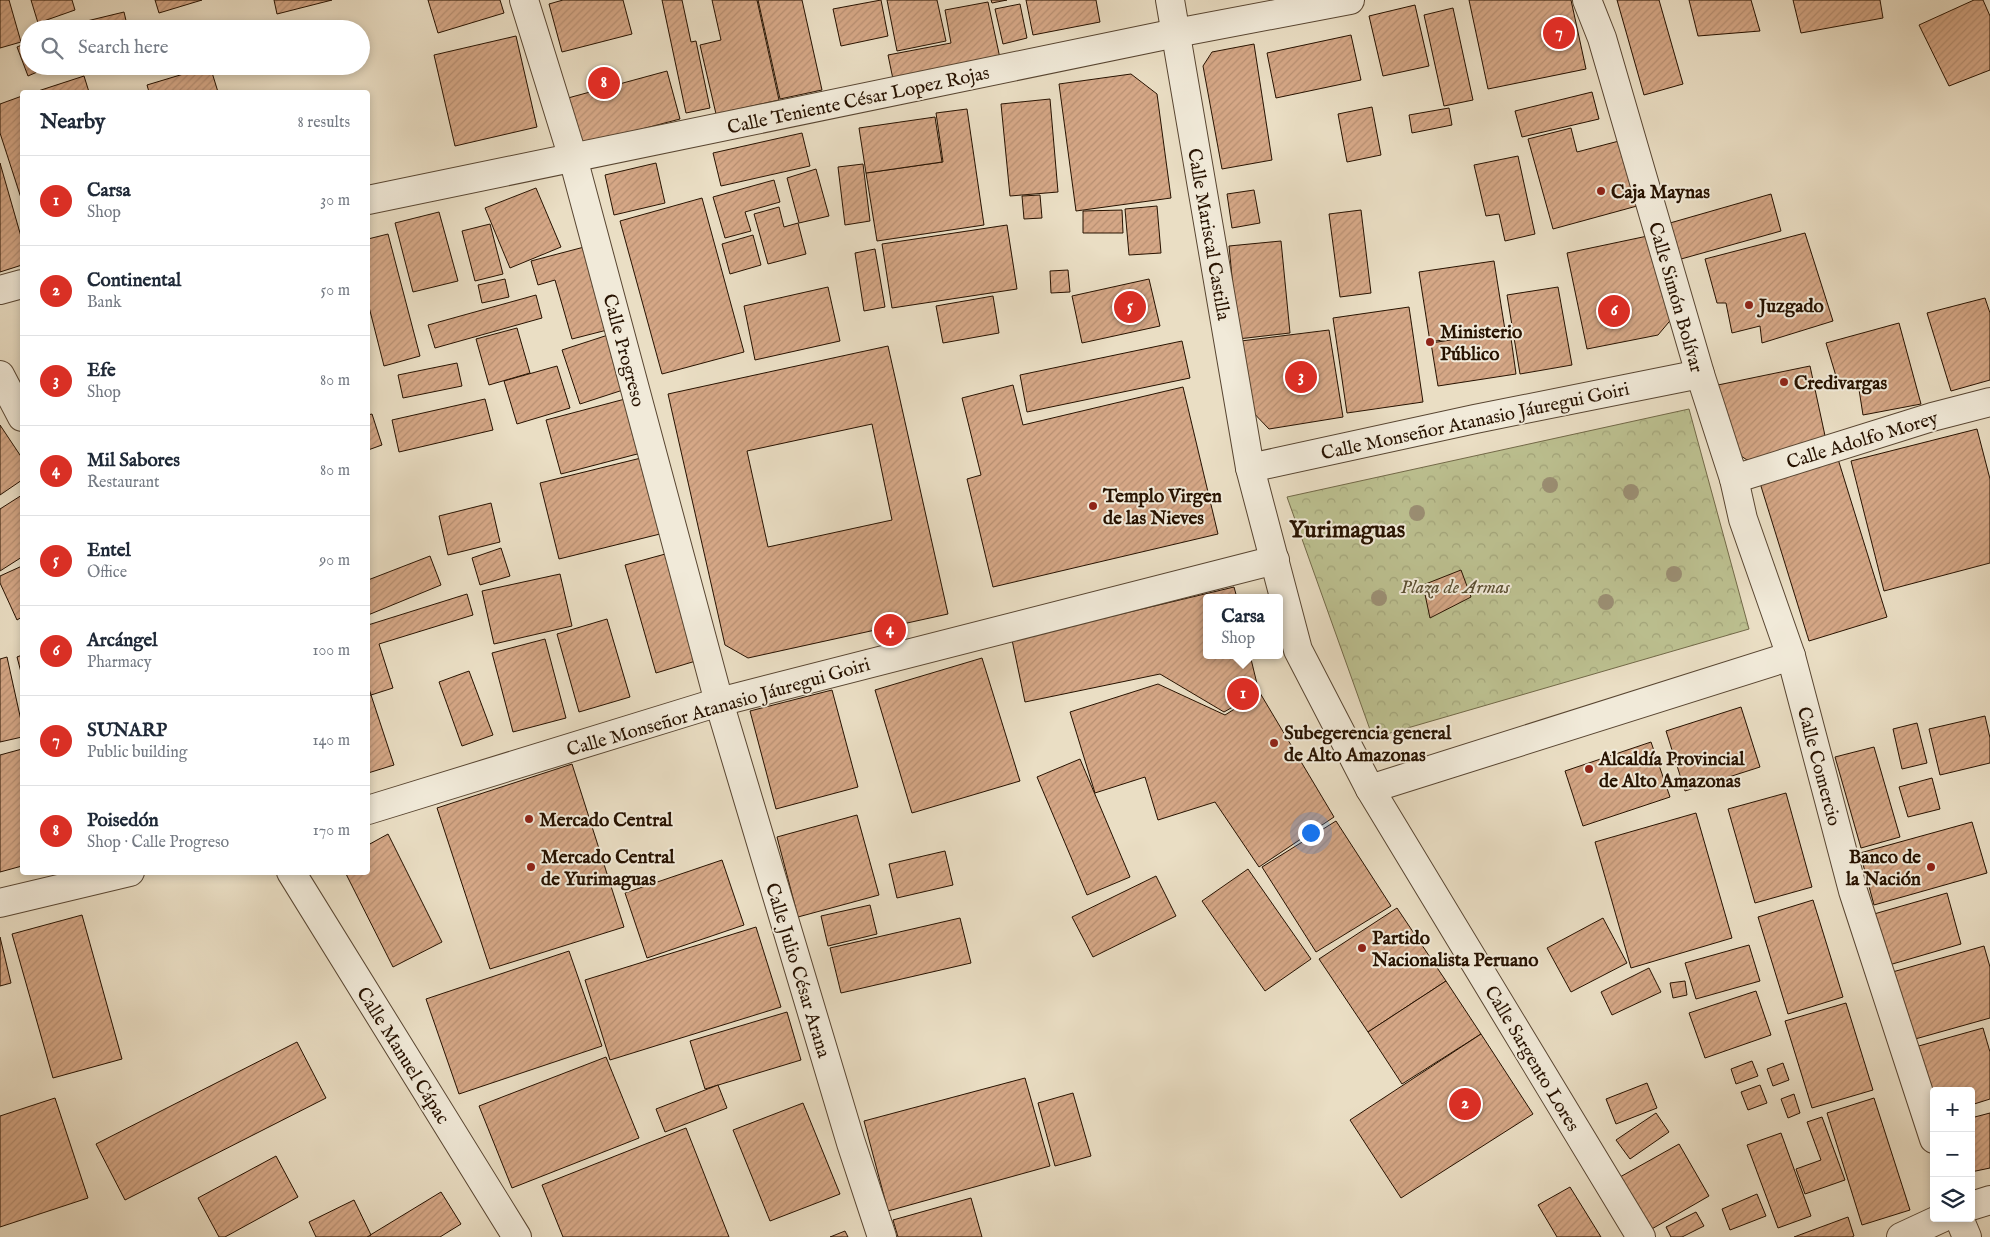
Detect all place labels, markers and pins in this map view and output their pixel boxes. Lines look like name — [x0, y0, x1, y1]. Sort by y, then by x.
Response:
pin: 7 — [1543, 14, 1575, 52]
pin: 8 — [588, 64, 620, 102]
place label: Caja Maynas — [1611, 181, 1710, 205]
marker: Caja Maynas — [1595, 185, 1607, 197]
pin: 5 — [1114, 288, 1146, 326]
pin: 6 — [1598, 292, 1630, 330]
place label: Juzgado — [1756, 295, 1824, 319]
marker: Juzgado — [1743, 299, 1755, 311]
place label: Ministerio Público — [1440, 321, 1522, 367]
marker: Ministerio Público — [1424, 336, 1436, 348]
pin: 3 — [1285, 358, 1317, 396]
place label: Credivargas — [1794, 372, 1887, 396]
marker: Credivargas — [1778, 376, 1790, 388]
place label: Templo Virgen de las Nieves — [1102, 485, 1222, 531]
marker: Templo Virgen de las Nieves — [1087, 500, 1099, 512]
pin: 4 — [874, 611, 906, 649]
pin: 1 — [1227, 675, 1259, 713]
place label: Subegerencia general de Alto Amazonas — [1284, 722, 1452, 768]
marker: Subegerencia general de Alto Amazonas — [1268, 737, 1280, 749]
place label: Alcaldía Provincial de Alto Amazonas — [1598, 748, 1745, 794]
marker: Alcaldía Provincial de Alto Amazonas — [1583, 763, 1595, 775]
place label: Mercado Central — [539, 809, 673, 833]
marker: Mercado Central — [523, 813, 535, 825]
place label: Mercado Central de Yurimaguas — [541, 846, 675, 892]
place label: Banco de la Nación — [1845, 846, 1921, 892]
marker: Mercado Central de Yurimaguas — [525, 861, 537, 873]
marker: Banco de la Nación — [1925, 861, 1937, 873]
place label: Partido Nacionalista Peruano — [1371, 927, 1538, 973]
marker: Partido Nacionalista Peruano — [1356, 942, 1368, 954]
pin: 2 — [1449, 1085, 1481, 1123]

